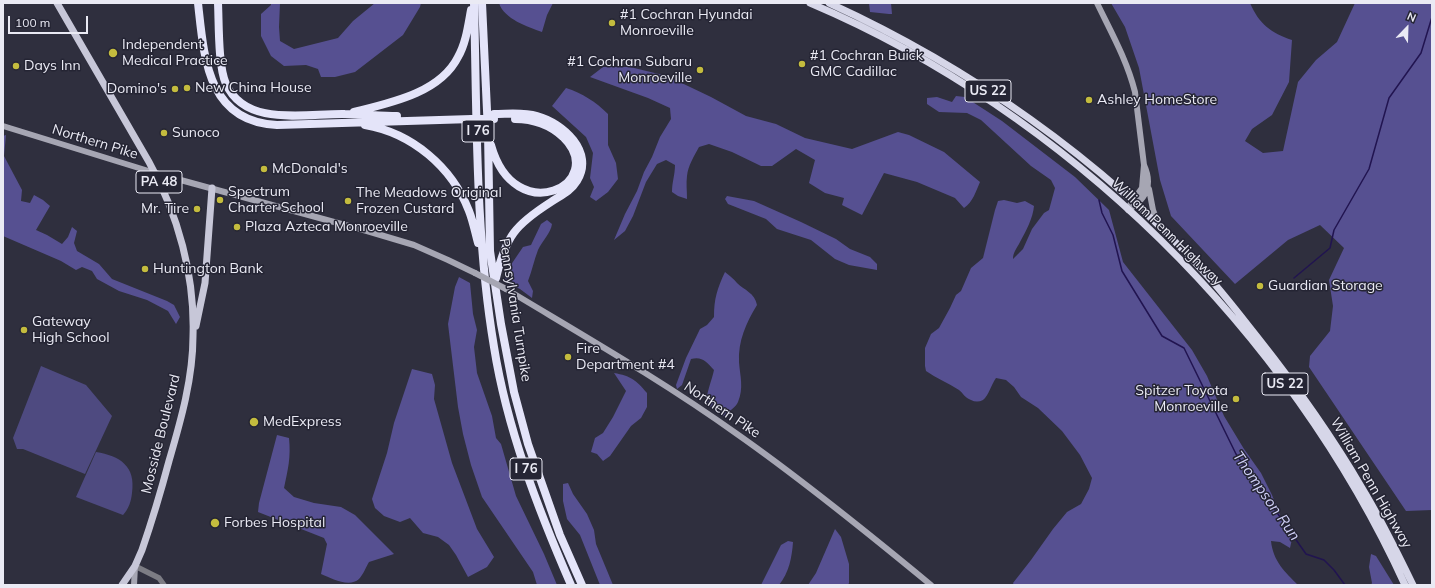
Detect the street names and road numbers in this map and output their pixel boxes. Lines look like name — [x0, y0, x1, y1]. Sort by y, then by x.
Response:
road number: US 22 — [965, 80, 1011, 102]
road number: I 76 — [462, 120, 494, 142]
street label: Northern Pike — [50, 121, 140, 163]
road number: PA 48 — [136, 171, 182, 193]
street label: William Penn Highway — [1108, 175, 1226, 289]
street label: Pennsylvania Turnpike — [495, 237, 535, 383]
street label: Mosside Boulevard — [138, 373, 184, 495]
road number: US 22 — [1262, 373, 1308, 395]
street label: Northern Pike — [681, 378, 763, 442]
street label: William Penn Highway — [1327, 415, 1415, 551]
road number: I 76 — [510, 458, 542, 480]

